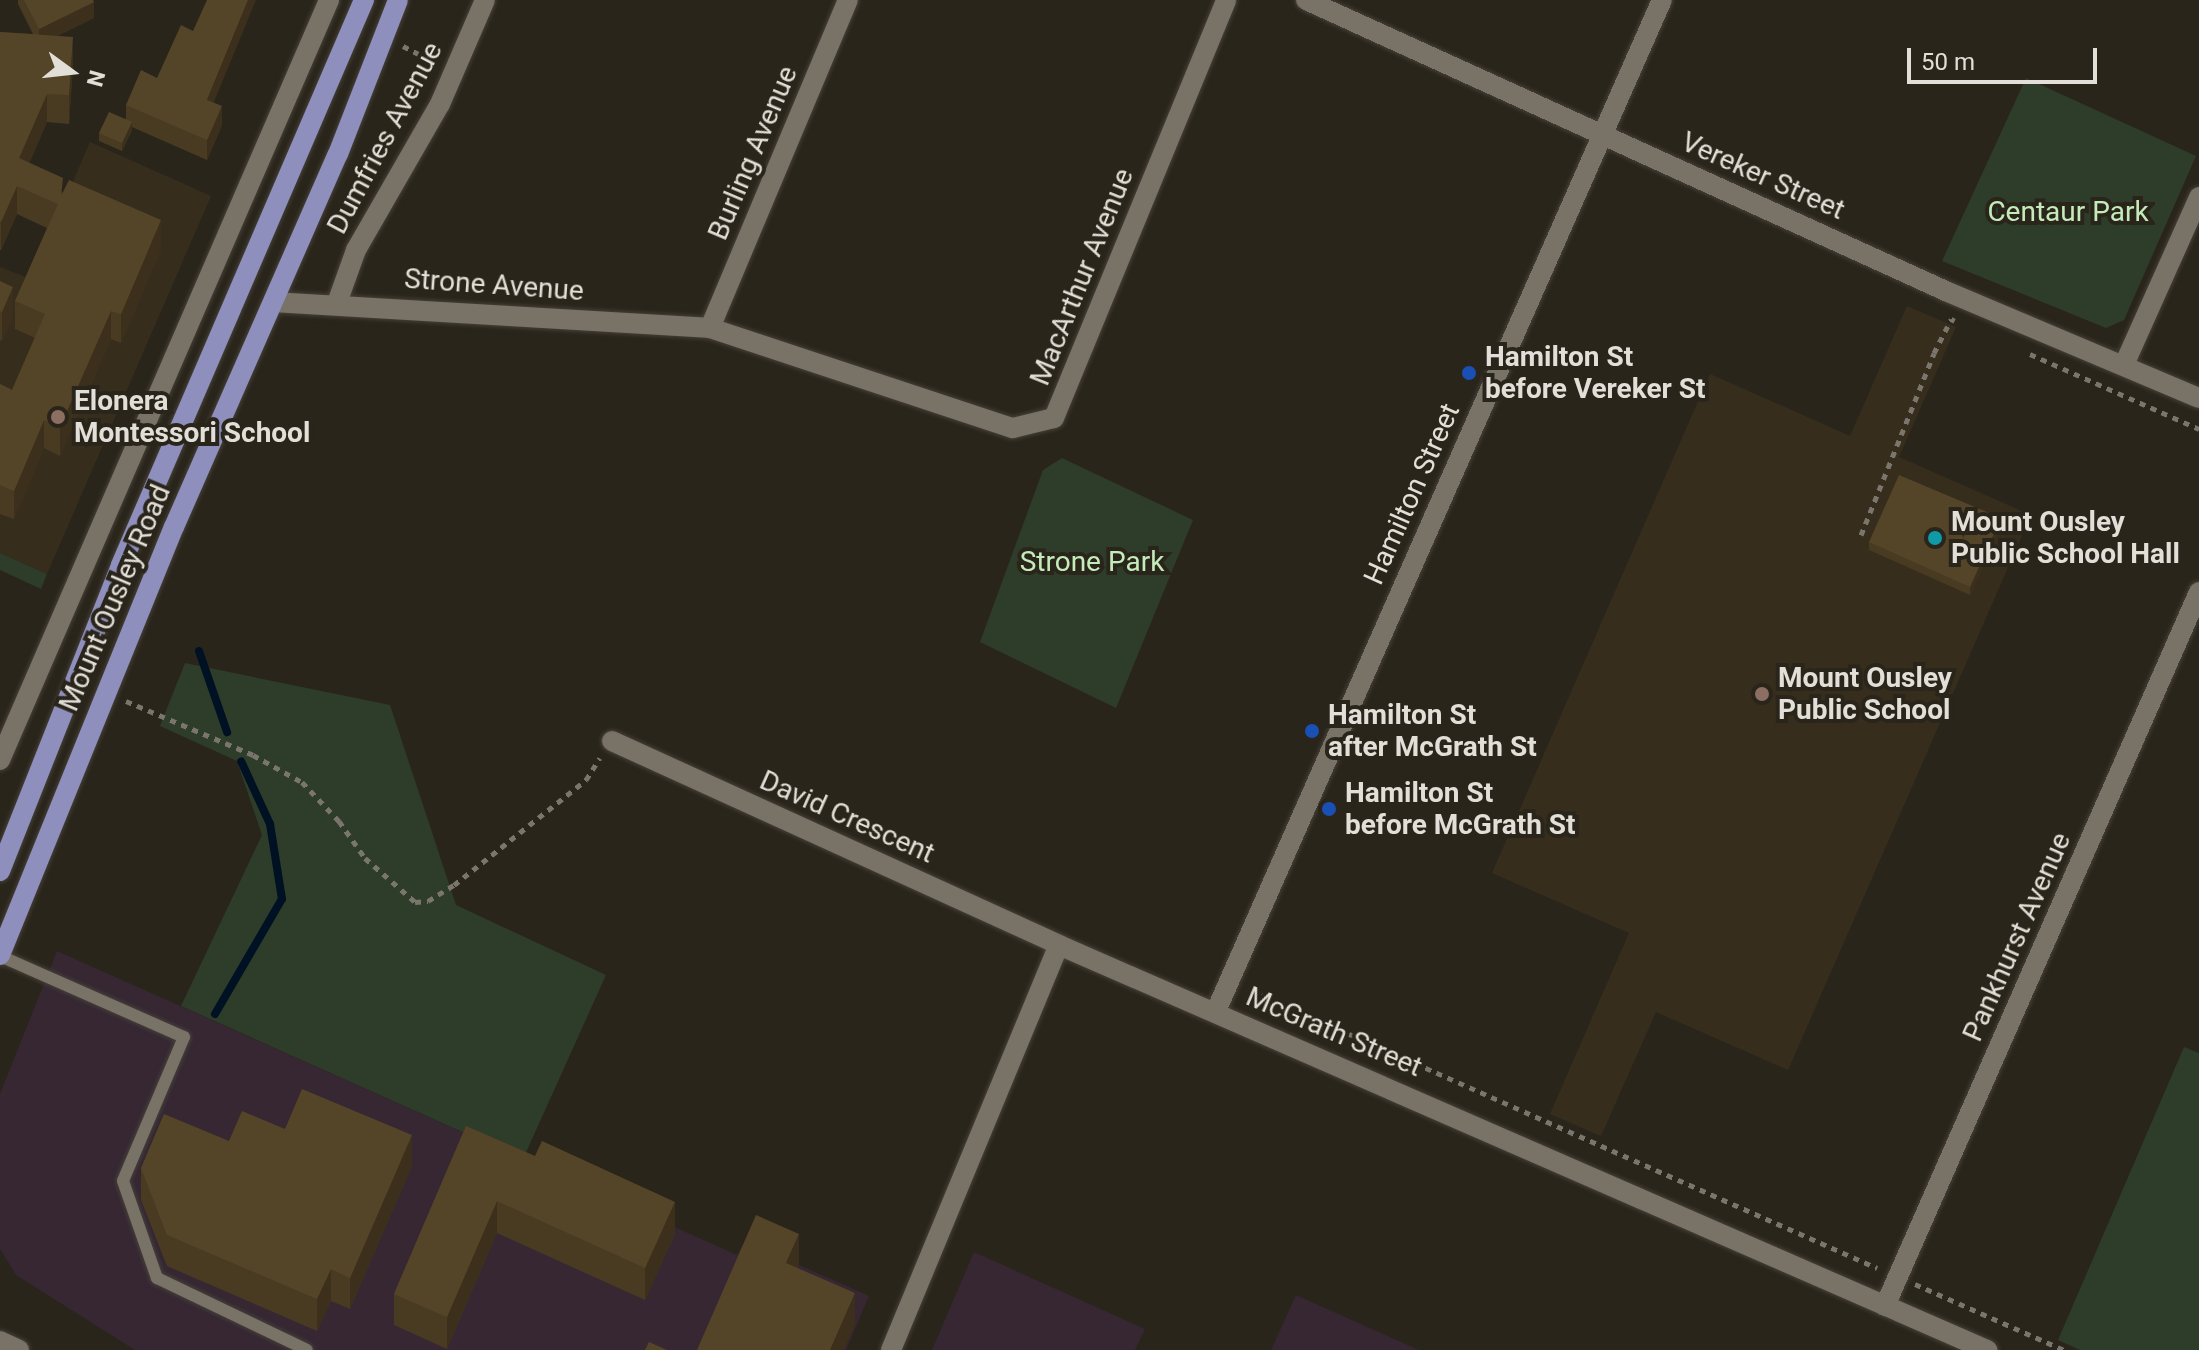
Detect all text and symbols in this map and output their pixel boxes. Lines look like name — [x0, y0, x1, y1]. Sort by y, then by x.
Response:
north arrow — [32, 32, 112, 112]
scale bar — [1911, 32, 2101, 82]
street label: Dumfries Avenue — [320, 36, 450, 240]
text: 50 m — [1921, 48, 1975, 76]
street label: Burling Avenue — [701, 61, 805, 245]
text: N — [82, 68, 110, 89]
street label: Vereker Street — [1676, 125, 1850, 227]
street label: MacArthur Avenue — [1023, 164, 1141, 390]
park label: Centaur Park — [1987, 195, 2149, 229]
street label: Strone Avenue — [403, 262, 585, 308]
place label: Hamilton St before Vereker St — [1485, 340, 1705, 406]
marker: Hamilton St before Vereker St — [1460, 364, 1478, 382]
place label: Elonera Montessori School — [74, 384, 310, 450]
street label: Hamilton Street — [1357, 398, 1467, 590]
marker: Elonera Montessori School — [49, 408, 67, 426]
street label: Mount Ousley Road — [52, 480, 178, 716]
place label: Mount Ousley Public School Hall — [1951, 505, 2180, 571]
marker: Mount Ousley Public School Hall — [1926, 529, 1944, 547]
park label: Strone Park — [1020, 545, 1164, 579]
place label: Mount Ousley Public School — [1778, 661, 1952, 727]
marker: Mount Ousley Public School — [1753, 685, 1771, 703]
place label: Hamilton St after McGrath St — [1328, 698, 1537, 764]
marker: Hamilton St after McGrath St — [1303, 722, 1321, 740]
street label: David Crescent — [755, 764, 939, 870]
place label: Hamilton St before McGrath St — [1345, 776, 1576, 842]
marker: Hamilton St before McGrath St — [1320, 800, 1338, 818]
street label: Pankhurst Avenue — [1956, 827, 2078, 1047]
street label: McGrath Street — [1241, 980, 1427, 1084]

